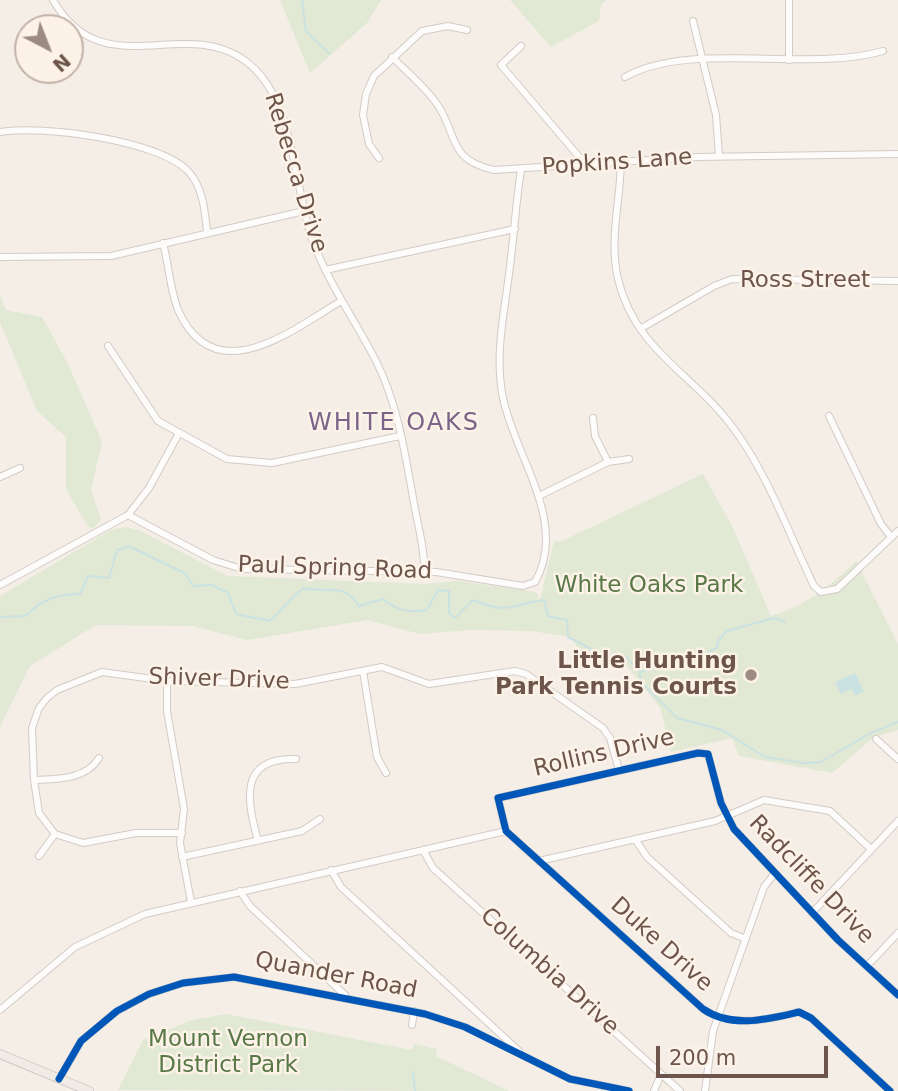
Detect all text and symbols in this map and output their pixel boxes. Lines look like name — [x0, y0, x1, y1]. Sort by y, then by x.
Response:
north arrow — [14, 14, 84, 84]
text: N — [48, 50, 75, 77]
street label: Rebecca Drive — [258, 90, 332, 256]
street label: Popkins Lane — [541, 144, 693, 182]
street label: Ross Street — [740, 267, 870, 295]
district label: WHITE OAKS — [309, 410, 479, 438]
street label: Paul Spring Road — [237, 552, 433, 586]
park label: White Oaks Park — [555, 572, 743, 600]
place label: Little Hunting Park Tennis Courts — [495, 648, 737, 702]
street label: Shiver Drive — [148, 664, 290, 696]
marker: Little Hunting Park Tennis Courts — [743, 667, 759, 683]
street label: Rollins Drive — [531, 724, 677, 784]
street label: Radcliffe Drive — [743, 810, 879, 950]
street label: Duke Drive — [604, 892, 718, 998]
street label: Columbia Drive — [474, 902, 624, 1042]
street label: Quander Road — [253, 947, 419, 1005]
park label: Mount Vernon District Park — [148, 1026, 308, 1080]
scale bar — [660, 1032, 832, 1076]
text: 200 m — [669, 1046, 736, 1070]

